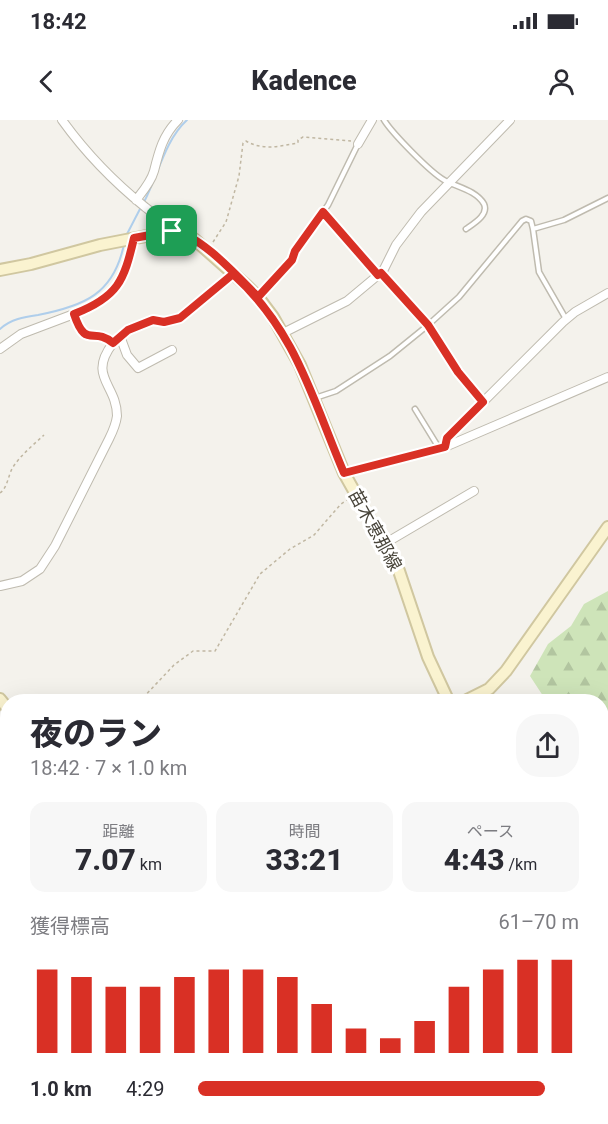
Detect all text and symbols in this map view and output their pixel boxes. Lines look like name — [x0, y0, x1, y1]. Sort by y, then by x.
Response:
text: 18:42 — [30, 9, 87, 34]
icon: back — [30, 65, 63, 98]
text: Kadence — [251, 65, 357, 97]
icon: person — [545, 65, 578, 98]
pin — [146, 205, 197, 256]
icon: arrive — [155, 214, 188, 247]
street label: 苗木恵那線 — [344, 485, 406, 574]
text: 夜のラン — [30, 714, 162, 753]
button: share — [516, 714, 579, 777]
text: 18:42 · 7 × 1.0 km — [30, 756, 187, 780]
text: 距離 — [102, 822, 135, 841]
text: 時間 — [288, 822, 321, 841]
text: ペース — [467, 822, 514, 841]
text: 7.07 — [75, 842, 136, 877]
text: 33:21 — [266, 842, 343, 877]
text: 4:43 — [444, 842, 504, 877]
text: km — [136, 855, 162, 874]
text: /km — [504, 855, 537, 874]
text: 61–70 m — [498, 910, 579, 934]
text: 獲得標高 — [30, 914, 110, 938]
text: 1.0 km — [30, 1077, 92, 1101]
text: 4:29 — [126, 1077, 165, 1101]

